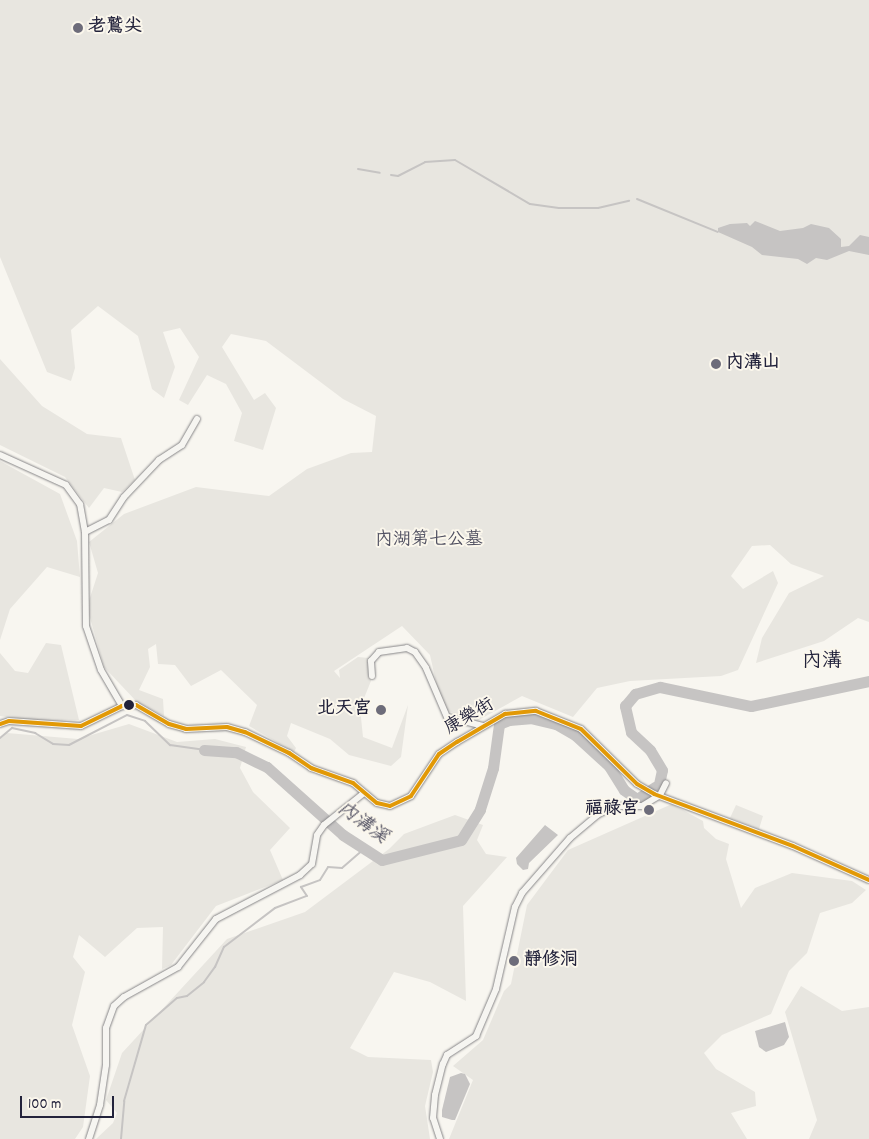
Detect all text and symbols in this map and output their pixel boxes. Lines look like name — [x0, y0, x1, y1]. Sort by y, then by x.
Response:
place label: 老鷲尖 — [88, 17, 142, 39]
marker: 老鷲尖 — [72, 22, 84, 34]
place label: 內溝山 — [726, 353, 780, 375]
marker: 內溝山 — [710, 358, 722, 370]
park label: 內湖第七公墓 — [375, 530, 483, 552]
district label: 內溝 — [802, 650, 842, 674]
street label: 康樂街 — [441, 695, 499, 741]
place label: 北天宮 — [317, 699, 371, 721]
unlabelled marker — [124, 700, 134, 710]
marker: 北天宮 — [375, 704, 387, 716]
water label: 內溝溪 — [332, 798, 392, 850]
place label: 福祿宮 — [585, 799, 639, 821]
marker: 福祿宮 — [643, 804, 655, 816]
place label: 靜修洞 — [524, 950, 578, 972]
marker: 靜修洞 — [508, 955, 520, 967]
scale bar — [22, 1086, 116, 1118]
text: 100 m — [28, 1094, 61, 1116]

